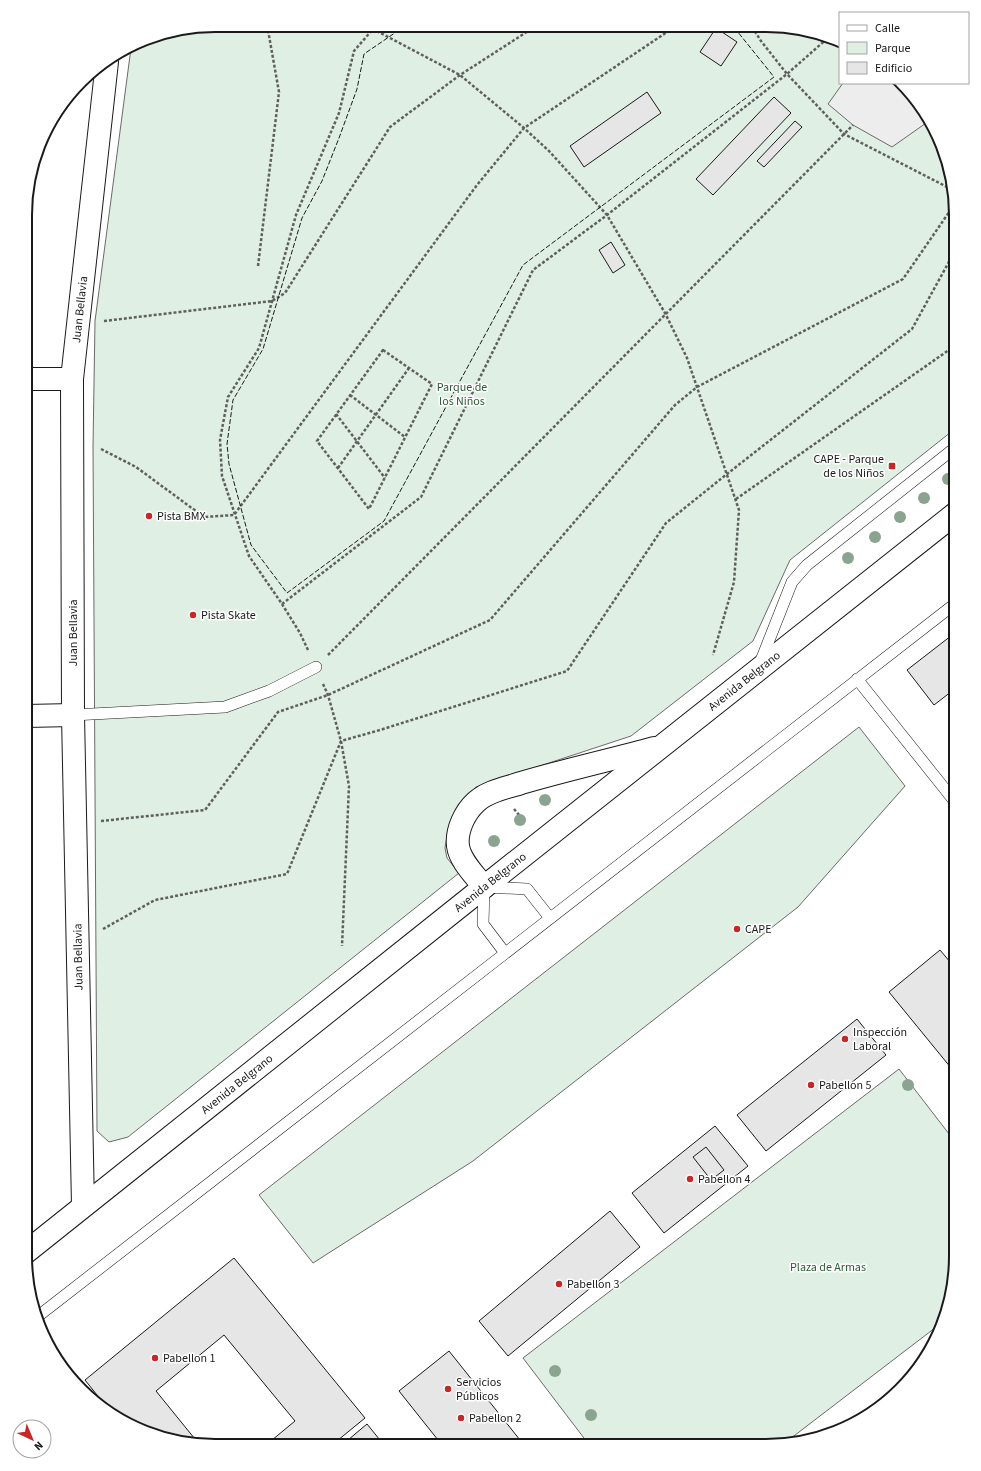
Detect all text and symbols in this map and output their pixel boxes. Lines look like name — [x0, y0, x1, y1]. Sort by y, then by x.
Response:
legend — [839, 12, 969, 84]
text: Calle — [875, 20, 900, 37]
text: Parque — [875, 40, 911, 57]
text: Edificio — [875, 60, 912, 77]
street label: Juan Bellavia — [68, 275, 92, 344]
park label: Parque de los Niños — [437, 379, 487, 410]
place label: CAPE - Parque de los Niños — [813, 451, 884, 482]
marker: CAPE - Parque de los Niños — [887, 461, 897, 471]
place label: Pista BMX — [157, 508, 206, 525]
marker: Pista BMX — [144, 511, 154, 521]
street label: Juan Bellavia — [65, 599, 82, 667]
place label: Pista Skate — [201, 607, 256, 624]
marker: Pista Skate — [188, 610, 198, 620]
street label: Avenida Belgrano — [705, 647, 784, 715]
street label: Avenida Belgrano — [451, 849, 530, 916]
place label: CAPE — [745, 921, 771, 938]
street label: Juan Bellavia — [69, 923, 88, 991]
marker: CAPE — [732, 924, 742, 934]
place label: Inspección Laboral — [853, 1024, 907, 1055]
marker: Inspección Laboral — [840, 1034, 850, 1044]
street label: Avenida Belgrano — [198, 1050, 277, 1118]
place label: Pabellon 5 — [819, 1077, 872, 1094]
marker: Pabellon 5 — [806, 1080, 816, 1090]
place label: Pabellon 4 — [698, 1171, 751, 1188]
marker: Pabellon 4 — [685, 1174, 695, 1184]
park label: Plaza de Armas — [790, 1259, 866, 1276]
place label: Pabellon 3 — [567, 1276, 620, 1293]
marker: Pabellon 3 — [554, 1279, 564, 1289]
place label: Pabellon 1 — [163, 1350, 216, 1367]
marker: Pabellon 1 — [150, 1353, 160, 1363]
place label: Servicios Públicos — [456, 1374, 501, 1405]
marker: Servicios Públicos — [443, 1384, 453, 1394]
place label: Pabellon 2 — [469, 1410, 522, 1427]
marker: Pabellon 2 — [456, 1413, 466, 1423]
north arrow — [12, 1419, 52, 1459]
text: N — [31, 1438, 46, 1454]

